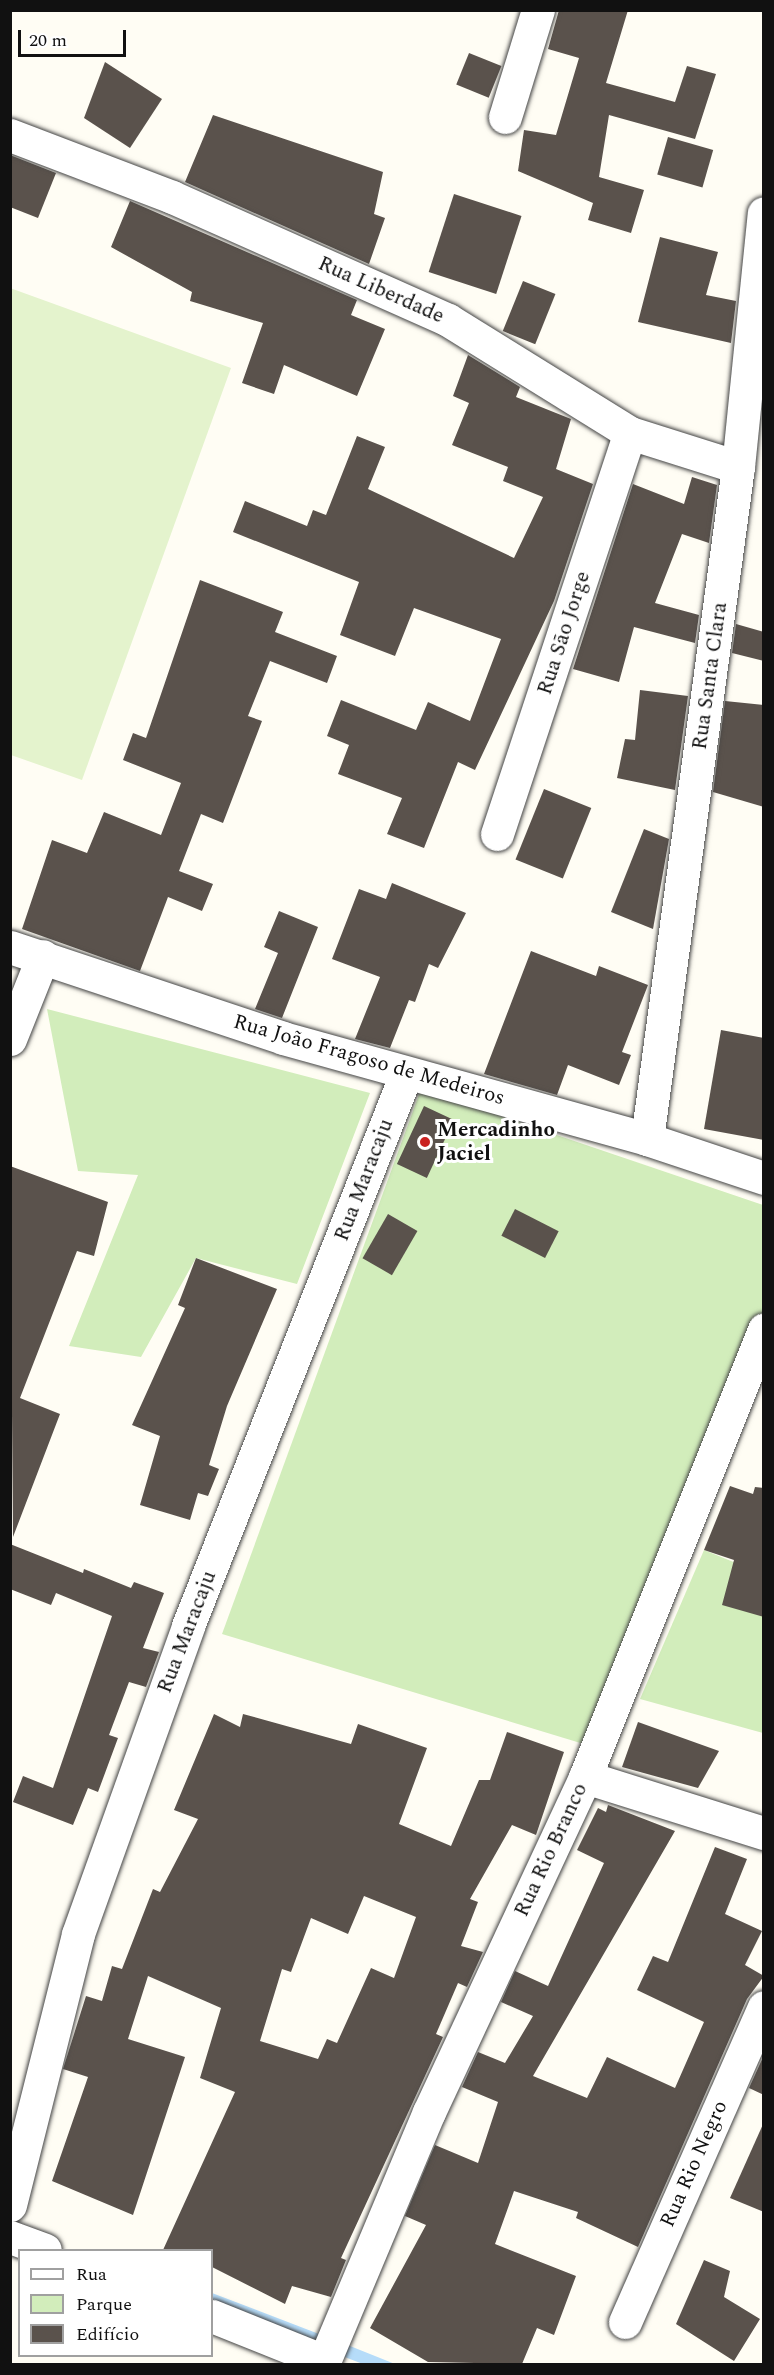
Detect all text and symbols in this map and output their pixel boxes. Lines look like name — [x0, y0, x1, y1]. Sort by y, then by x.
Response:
scale bar — [21, 18, 129, 56]
text: 20 m — [29, 27, 67, 54]
street label: Rua Liberdade — [314, 251, 448, 329]
street label: Rua São Jorge — [532, 568, 596, 698]
street label: Rua Santa Clara — [687, 601, 733, 751]
street label: Rua João Fragoso de Medeiros — [230, 1009, 508, 1111]
street label: Rua Maracaju — [329, 1115, 399, 1245]
place label: Mercadinho Jaciel — [437, 1117, 555, 1167]
marker: Mercadinho Jaciel — [418, 1135, 432, 1149]
street label: Rua Maracaju — [152, 1567, 222, 1697]
street label: Rua Rio Branco — [509, 1779, 593, 1921]
street label: Rua Rio Negro — [655, 2097, 733, 2231]
legend — [18, 2249, 213, 2357]
text: Rua — [76, 2261, 107, 2288]
text: Parque — [76, 2291, 132, 2318]
text: Edifício — [76, 2321, 139, 2348]

